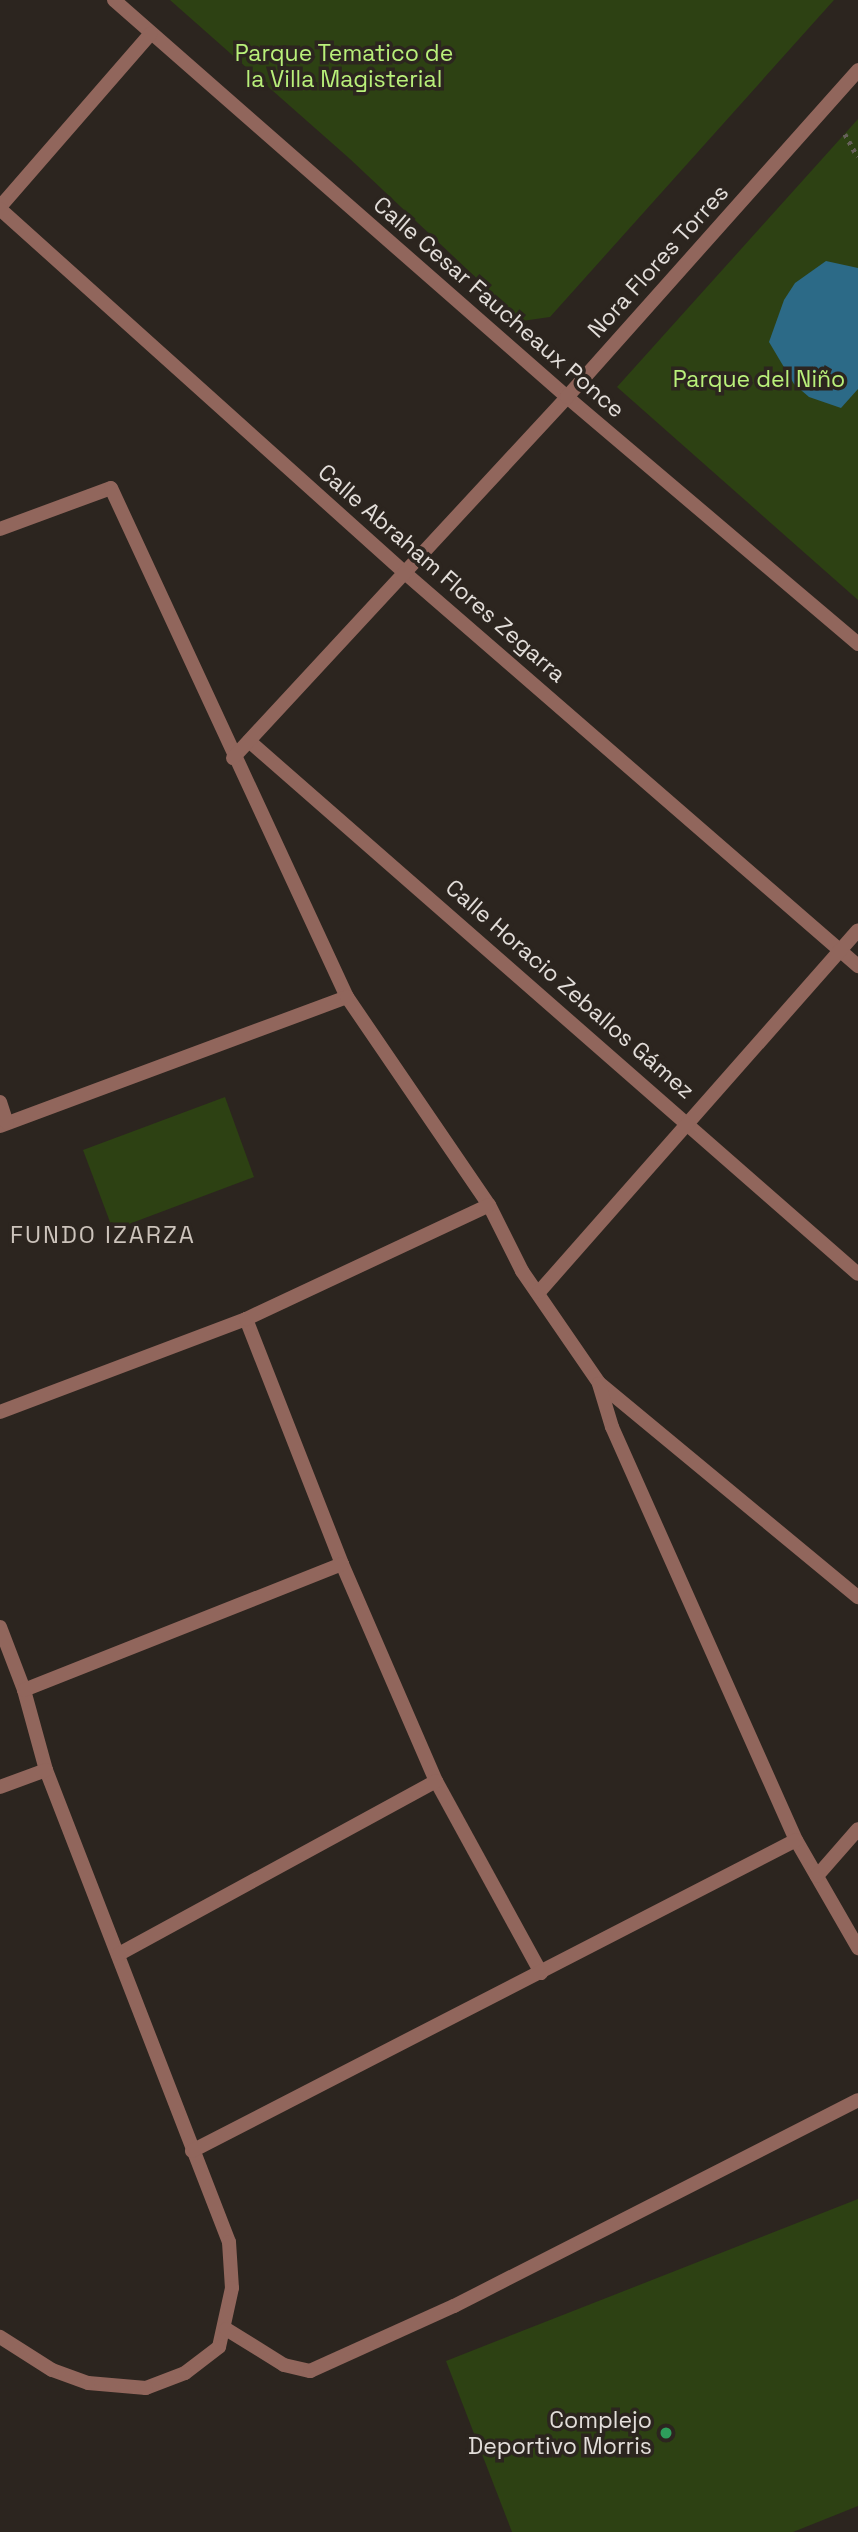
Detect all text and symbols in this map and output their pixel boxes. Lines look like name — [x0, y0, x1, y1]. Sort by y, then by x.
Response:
park label: Parque Tematico de la Villa Magisterial — [234, 39, 454, 93]
street label: Nora Flores Torres — [582, 179, 734, 343]
street label: Calle Cesar Faucheaux Ponce — [368, 190, 630, 424]
park label: Parque del Niño — [673, 365, 845, 393]
street label: Calle Abraham Flores Zegarra — [312, 458, 572, 688]
street label: Calle Horacio Zeballos Gámez — [440, 874, 700, 1104]
district label: FUNDO IZARZA — [12, 1221, 194, 1249]
place label: Complejo Deportivo Morris — [468, 2406, 652, 2460]
marker: Complejo Deportivo Morris — [658, 2425, 674, 2441]

